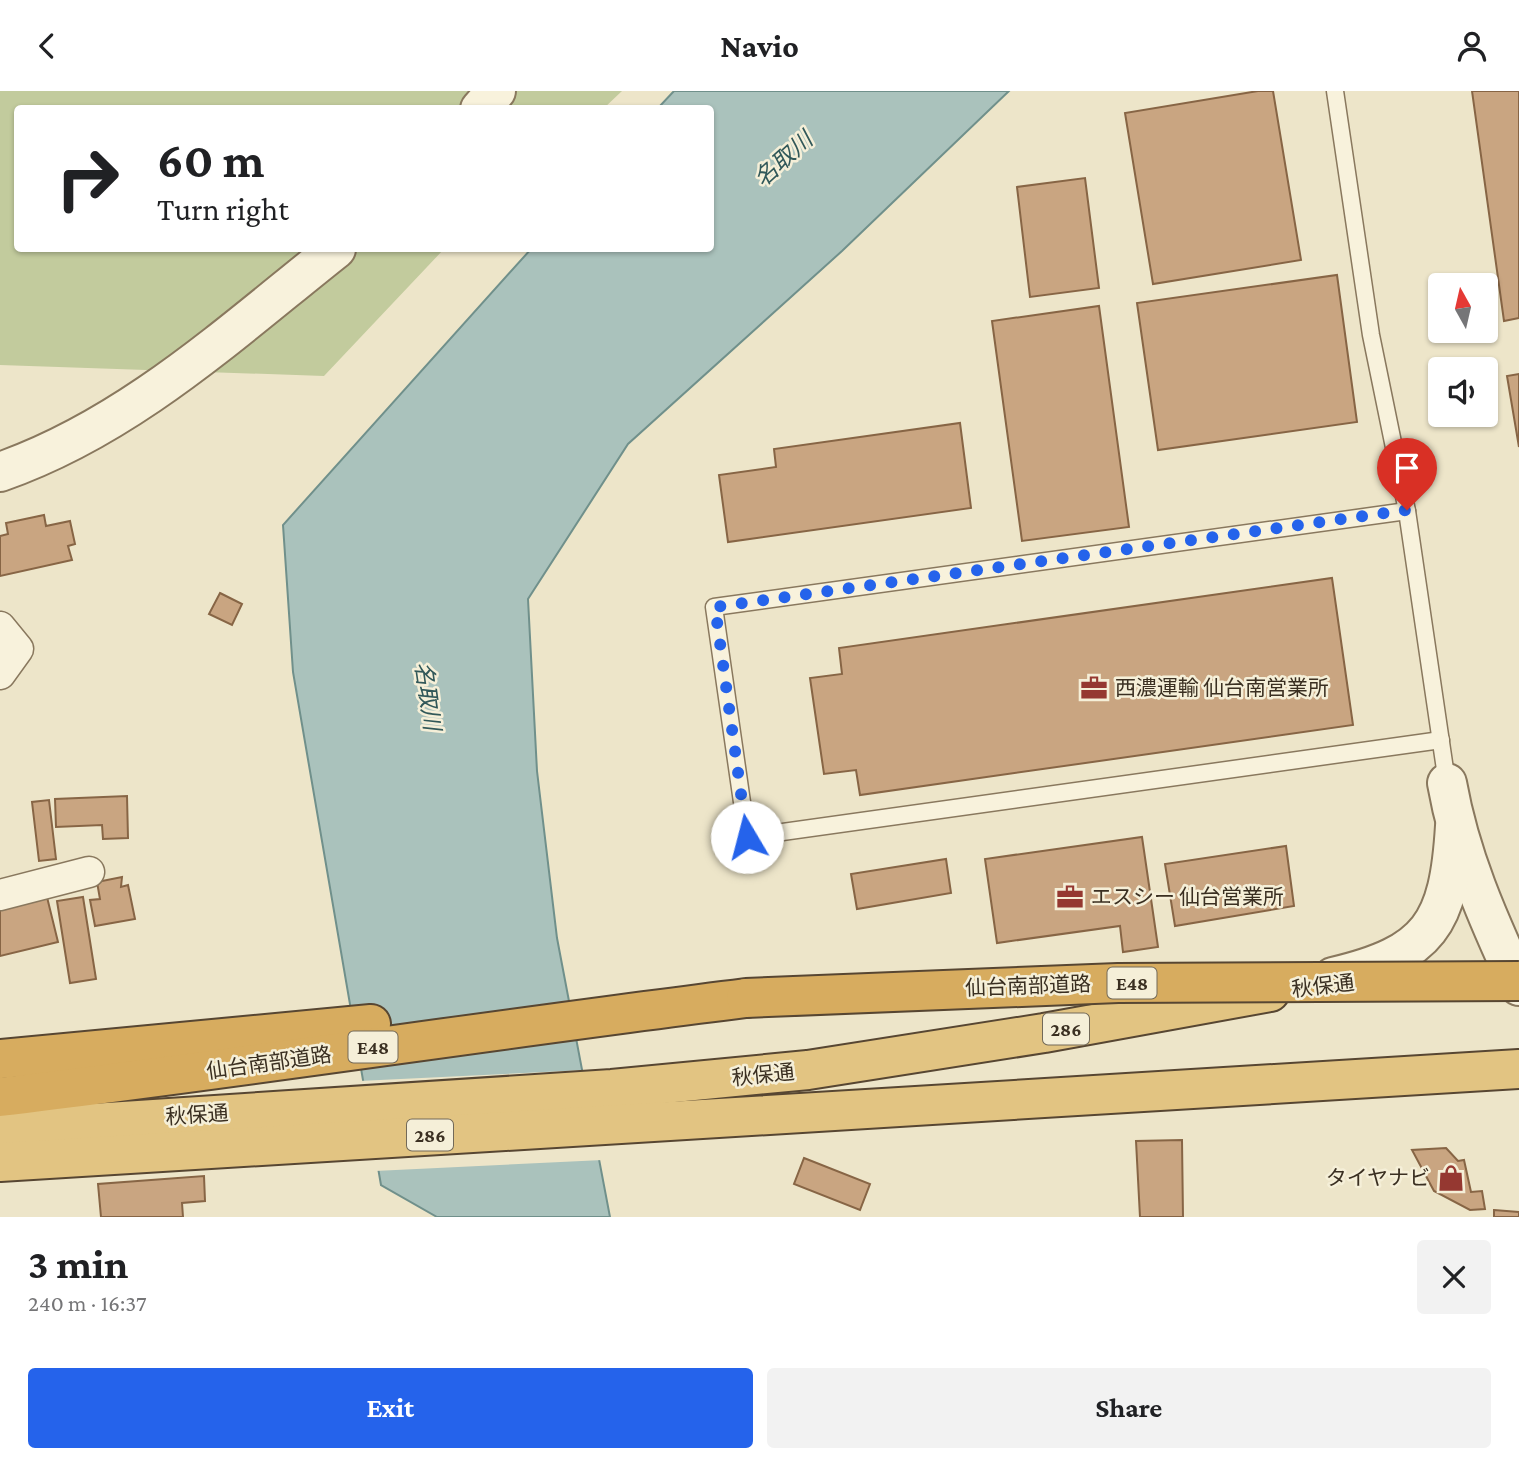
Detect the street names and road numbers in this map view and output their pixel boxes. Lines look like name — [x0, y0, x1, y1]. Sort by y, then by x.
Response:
road number: E48 — [1108, 967, 1156, 999]
street label: 秋保通 — [1290, 970, 1356, 1002]
street label: 仙台南部道路 — [965, 972, 1091, 1000]
road number: 286 — [1043, 1013, 1089, 1045]
road number: E48 — [348, 1031, 398, 1063]
street label: 仙台南部道路 — [205, 1042, 333, 1084]
street label: 秋保通 — [730, 1060, 796, 1090]
street label: 秋保通 — [165, 1101, 229, 1129]
road number: 286 — [407, 1119, 453, 1151]

